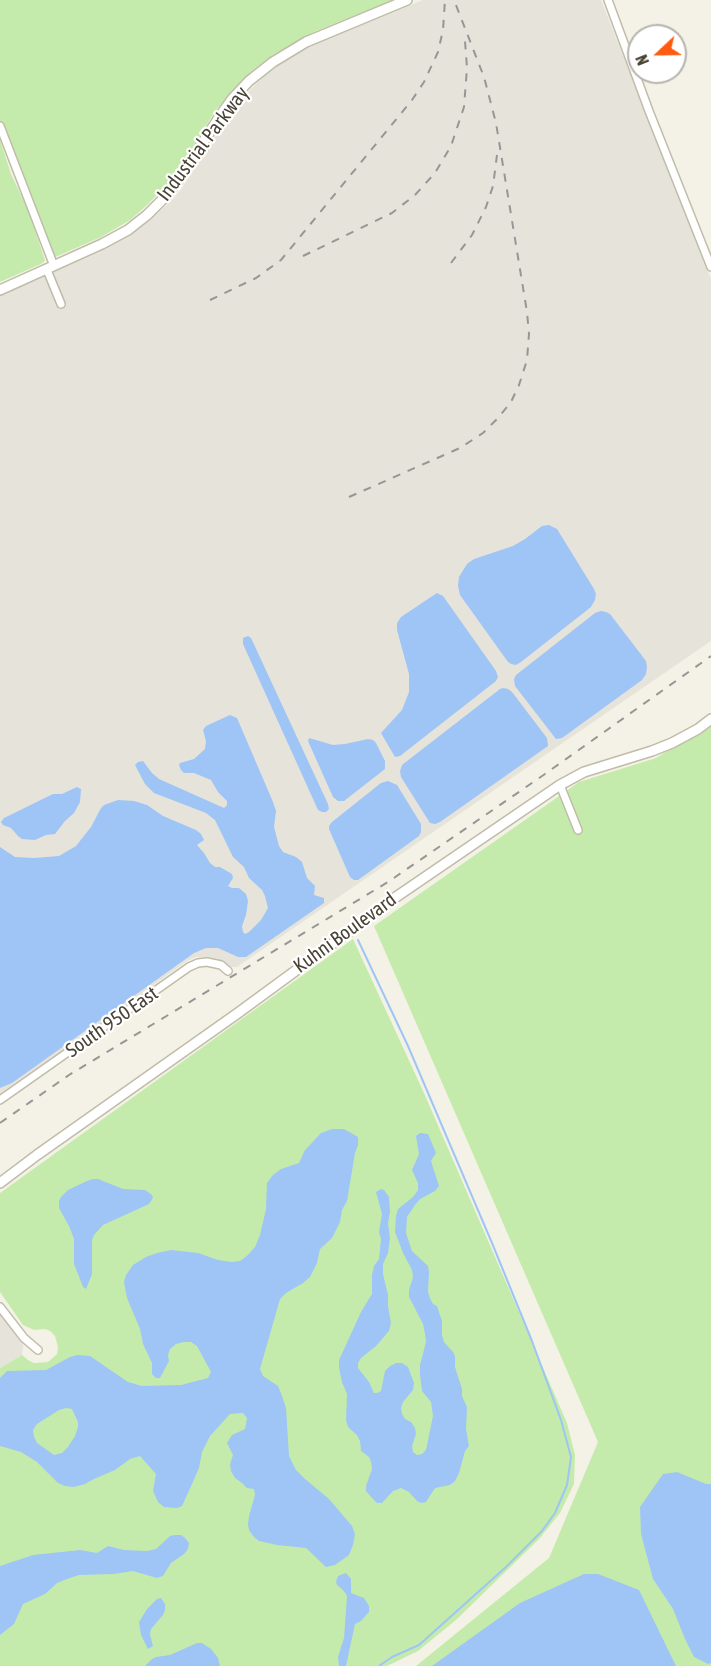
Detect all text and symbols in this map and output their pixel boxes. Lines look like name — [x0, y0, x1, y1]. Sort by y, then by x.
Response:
north arrow — [627, 24, 687, 84]
text: N — [632, 52, 652, 68]
street label: Industrial Parkway — [152, 82, 254, 206]
street label: Kuhni Boulevard — [289, 888, 401, 978]
street label: South 950 East — [61, 981, 163, 1063]

